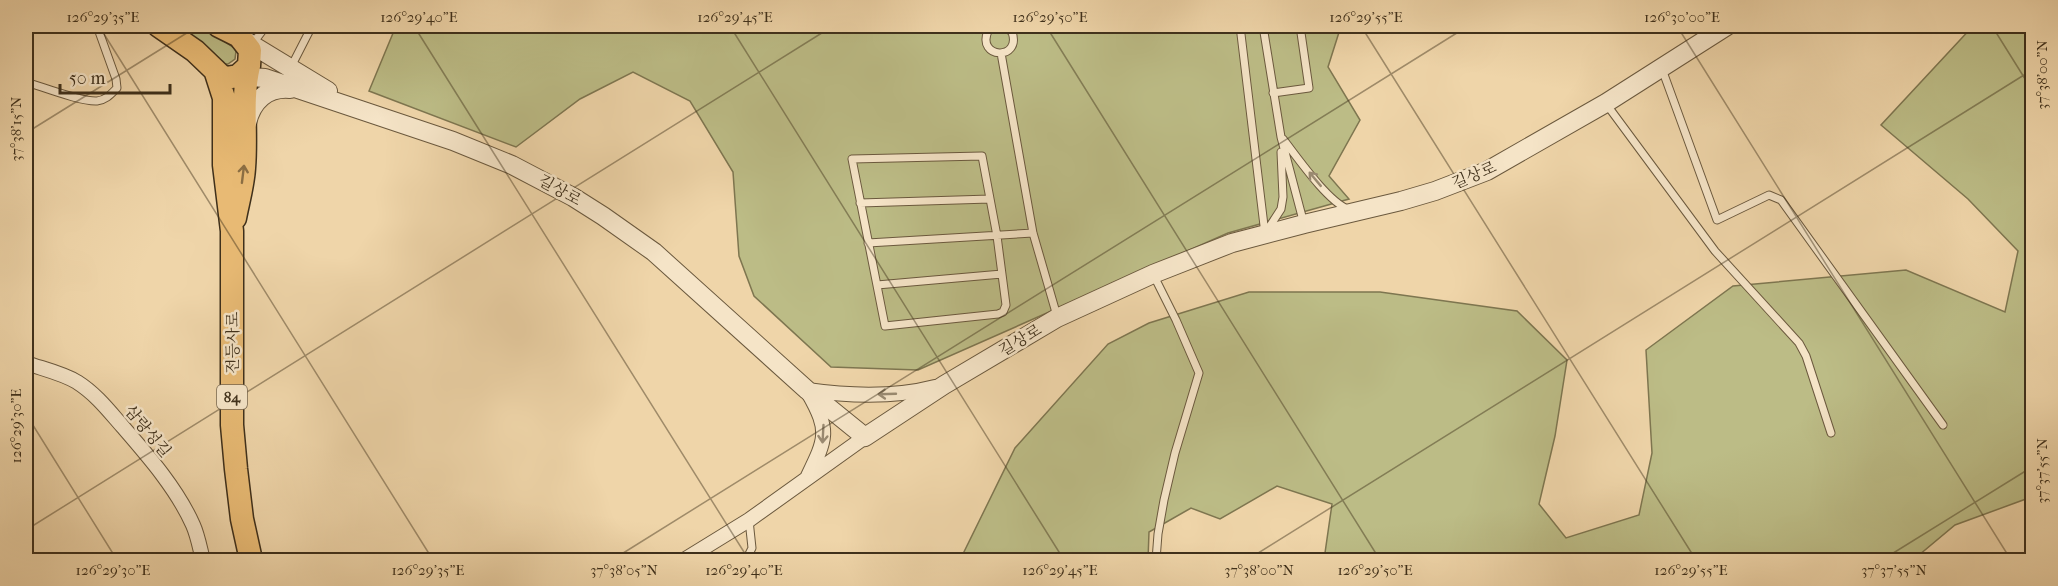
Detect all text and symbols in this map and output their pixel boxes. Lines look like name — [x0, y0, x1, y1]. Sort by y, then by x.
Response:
text: 126°29'35"E — [66, 8, 140, 26]
text: 126°29'40"E — [380, 8, 458, 26]
text: 126°29'45"E — [697, 8, 773, 26]
text: 126°29'50"E — [1012, 8, 1088, 26]
text: 126°29'55"E — [1329, 8, 1403, 26]
text: 126°30'00"E — [1644, 8, 1720, 26]
text: 37°38'00"N — [2033, 40, 2051, 110]
scale bar — [60, 57, 170, 95]
text: 50 m — [69, 68, 106, 89]
text: 37°38'15"N — [7, 96, 25, 161]
street label: 길상로 — [1449, 157, 1500, 193]
one-way arrow — [238, 165, 249, 184]
street label: 길상로 — [535, 170, 585, 210]
one-way arrow — [1309, 171, 1322, 187]
street label: 전등사로 — [223, 312, 242, 374]
street label: 길상로 — [995, 320, 1045, 360]
road number: 84 — [217, 385, 247, 409]
one-way arrow — [877, 388, 897, 400]
text: 126°29'30"E — [7, 389, 25, 463]
street label: 삼랑성길 — [121, 401, 175, 461]
one-way arrow — [817, 424, 828, 443]
text: 37°37'55"N — [2033, 438, 2051, 504]
text: 126°29'30"E — [76, 561, 150, 579]
text: 126°29'35"E — [391, 561, 465, 579]
text: 37°38'05"N — [590, 561, 658, 579]
text: 126°29'40"E — [705, 561, 783, 579]
text: 126°29'45"E — [1022, 561, 1098, 579]
text: 37°38'00"N — [1224, 561, 1294, 579]
text: 126°29'50"E — [1337, 561, 1413, 579]
text: 126°29'55"E — [1654, 561, 1728, 579]
text: 37°37'55"N — [1861, 561, 1927, 579]

